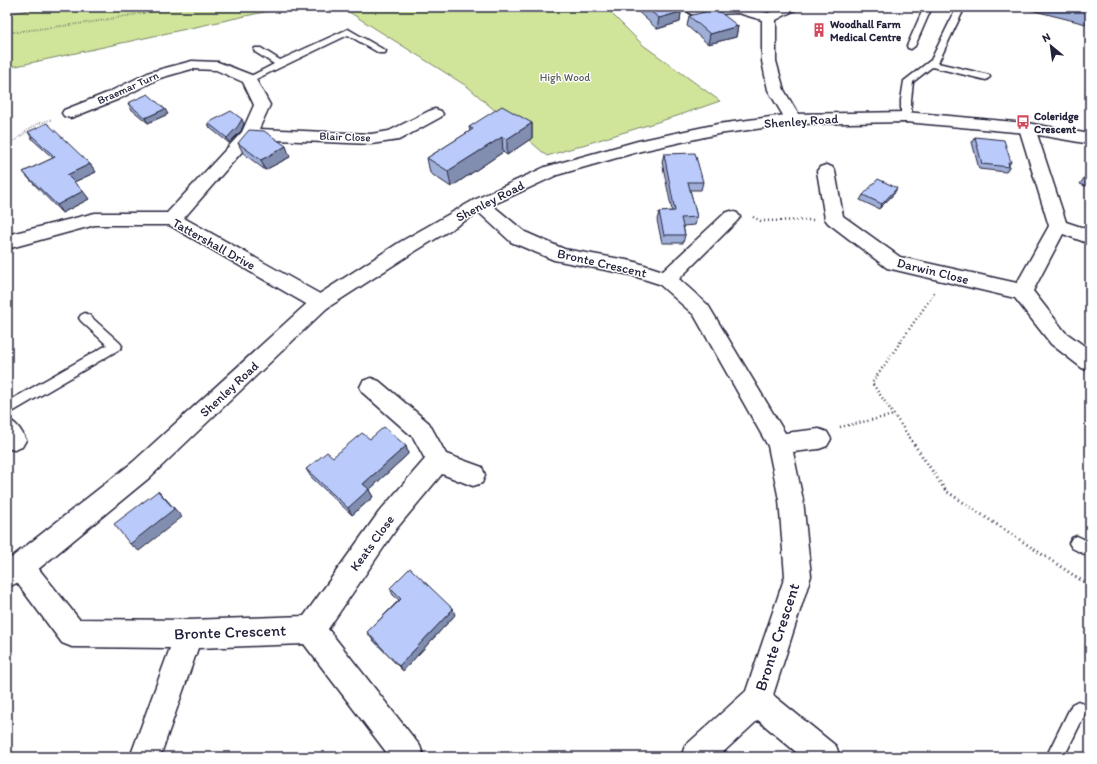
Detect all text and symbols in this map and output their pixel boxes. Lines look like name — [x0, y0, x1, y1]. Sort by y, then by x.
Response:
place label: Woodhall Farm Medical Centre — [830, 18, 902, 44]
building icon: Woodhall Farm Medical Centre — [811, 22, 827, 38]
north arrow — [1031, 26, 1071, 66]
text: N — [1040, 30, 1053, 45]
street label: Braemar Turn — [95, 69, 161, 107]
park label: High Wood — [540, 71, 590, 84]
place label: Coleridge Crescent — [1034, 110, 1080, 136]
street label: Shenley Road — [763, 111, 839, 131]
bus stop icon: Coleridge Crescent — [1015, 114, 1031, 130]
street label: Blair Close — [319, 130, 371, 144]
street label: Shenley Road — [453, 177, 527, 225]
street label: Tattershall Drive — [170, 215, 258, 273]
street label: Bronte Crescent — [556, 245, 648, 281]
street label: Darwin Close — [895, 255, 971, 287]
street label: Shenley Road — [197, 358, 261, 420]
street label: Keats Close — [347, 512, 397, 574]
street label: Bronte Crescent — [751, 581, 803, 693]
street label: Bronte Crescent — [174, 621, 286, 643]

